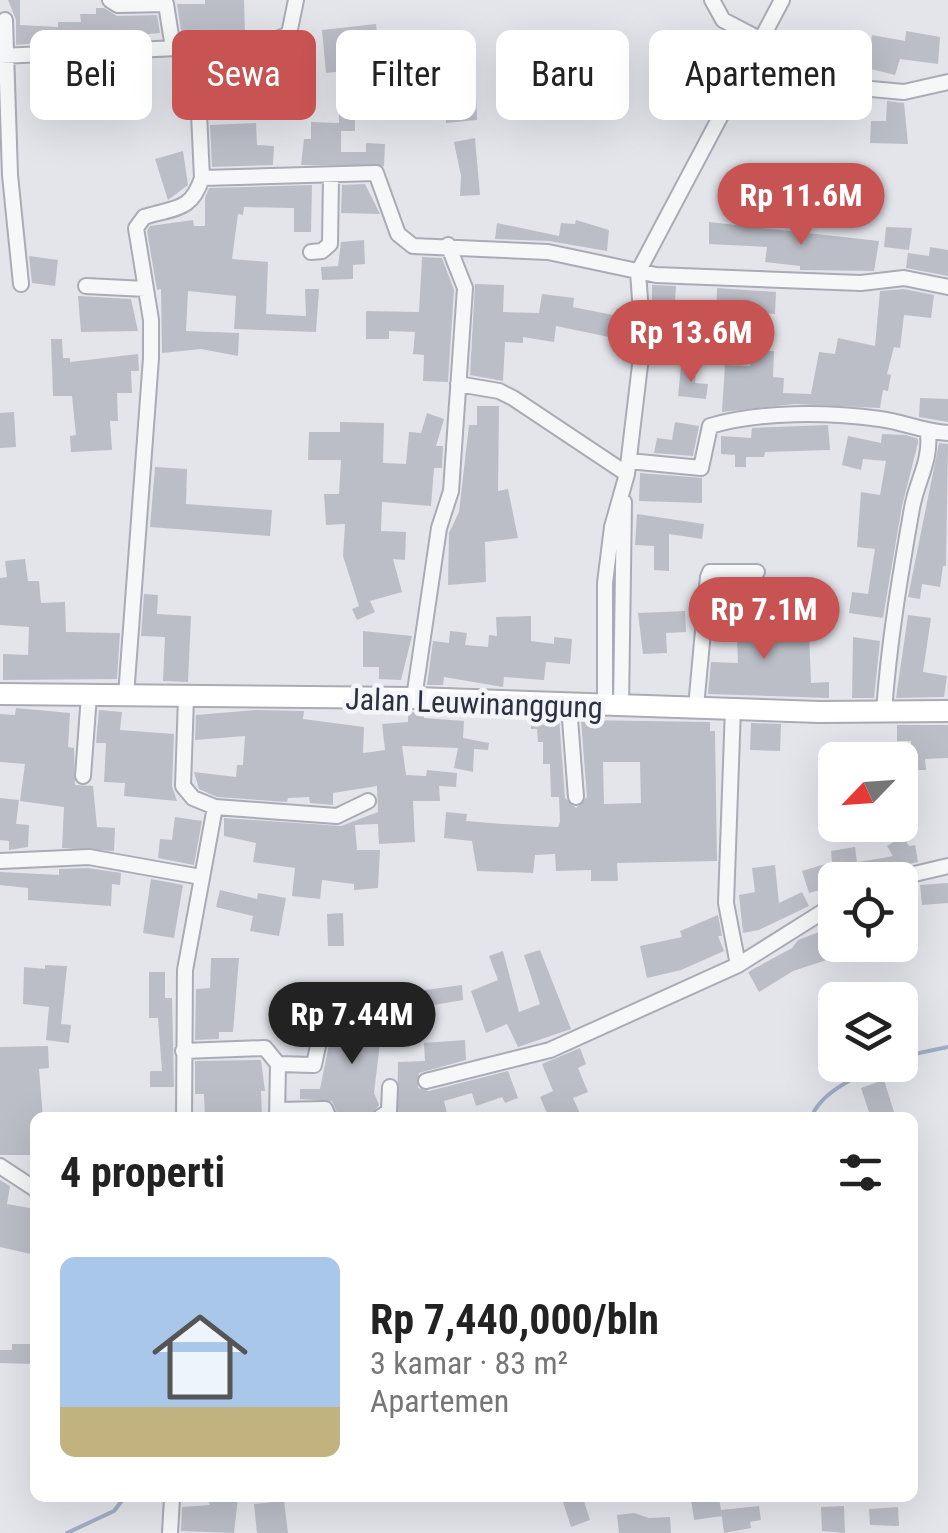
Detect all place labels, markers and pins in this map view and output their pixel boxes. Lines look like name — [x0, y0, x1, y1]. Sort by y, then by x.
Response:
pin: Rp 11.6M — [698, 163, 904, 248]
pin: Rp 13.6M — [588, 300, 794, 385]
pin: Rp 7.1M — [672, 577, 856, 662]
pin: Rp 7.44M — [249, 982, 455, 1067]

